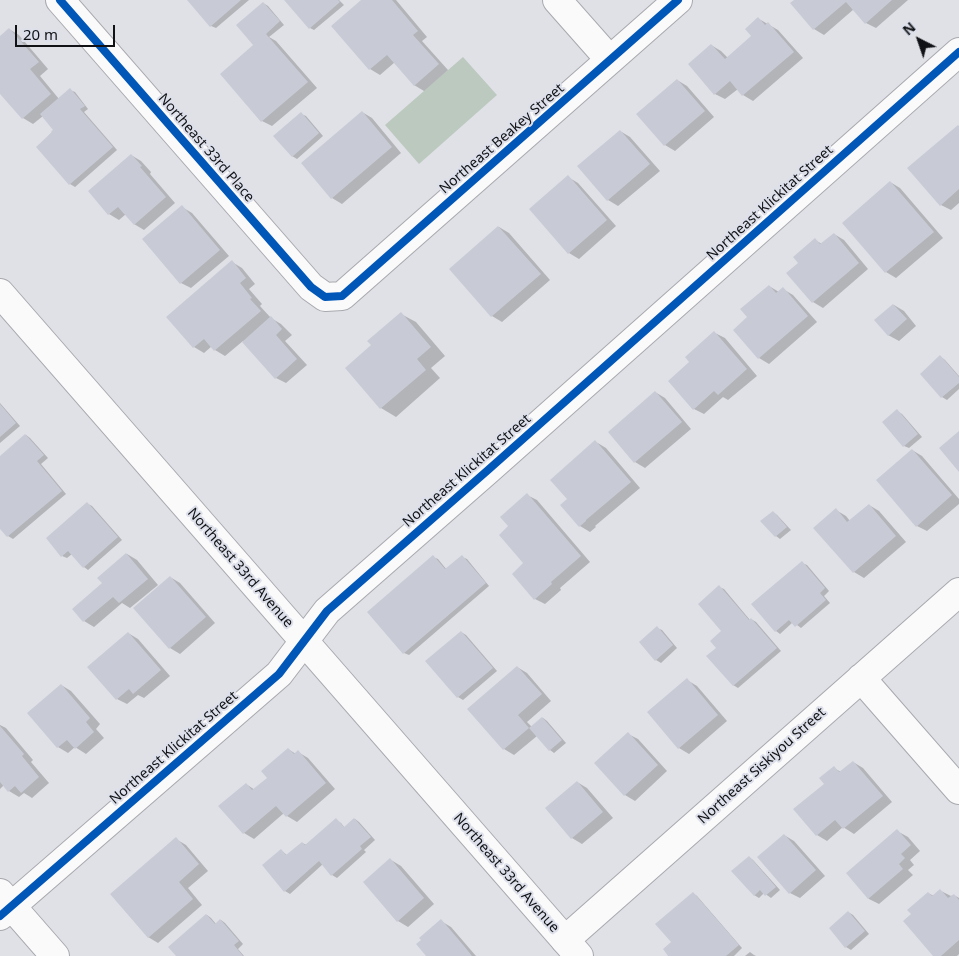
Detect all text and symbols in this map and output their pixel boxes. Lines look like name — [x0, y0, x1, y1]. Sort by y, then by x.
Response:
scale bar — [18, 15, 118, 47]
north arrow — [894, 15, 944, 65]
text: N — [898, 17, 919, 39]
text: 20 m — [23, 24, 58, 44]
street label: Northeast Beakey Street — [436, 80, 568, 198]
street label: Northeast 33rd Place — [154, 90, 258, 206]
street label: Northeast Klickitat Street — [703, 142, 837, 264]
street label: Northeast Klickitat Street — [400, 411, 534, 531]
street label: Northeast 33rd Avenue — [184, 505, 296, 631]
street label: Northeast Klickitat Street — [107, 688, 241, 808]
street label: Northeast Siskiyou Street — [695, 704, 829, 828]
street label: Northeast 33rd Avenue — [450, 810, 562, 936]

